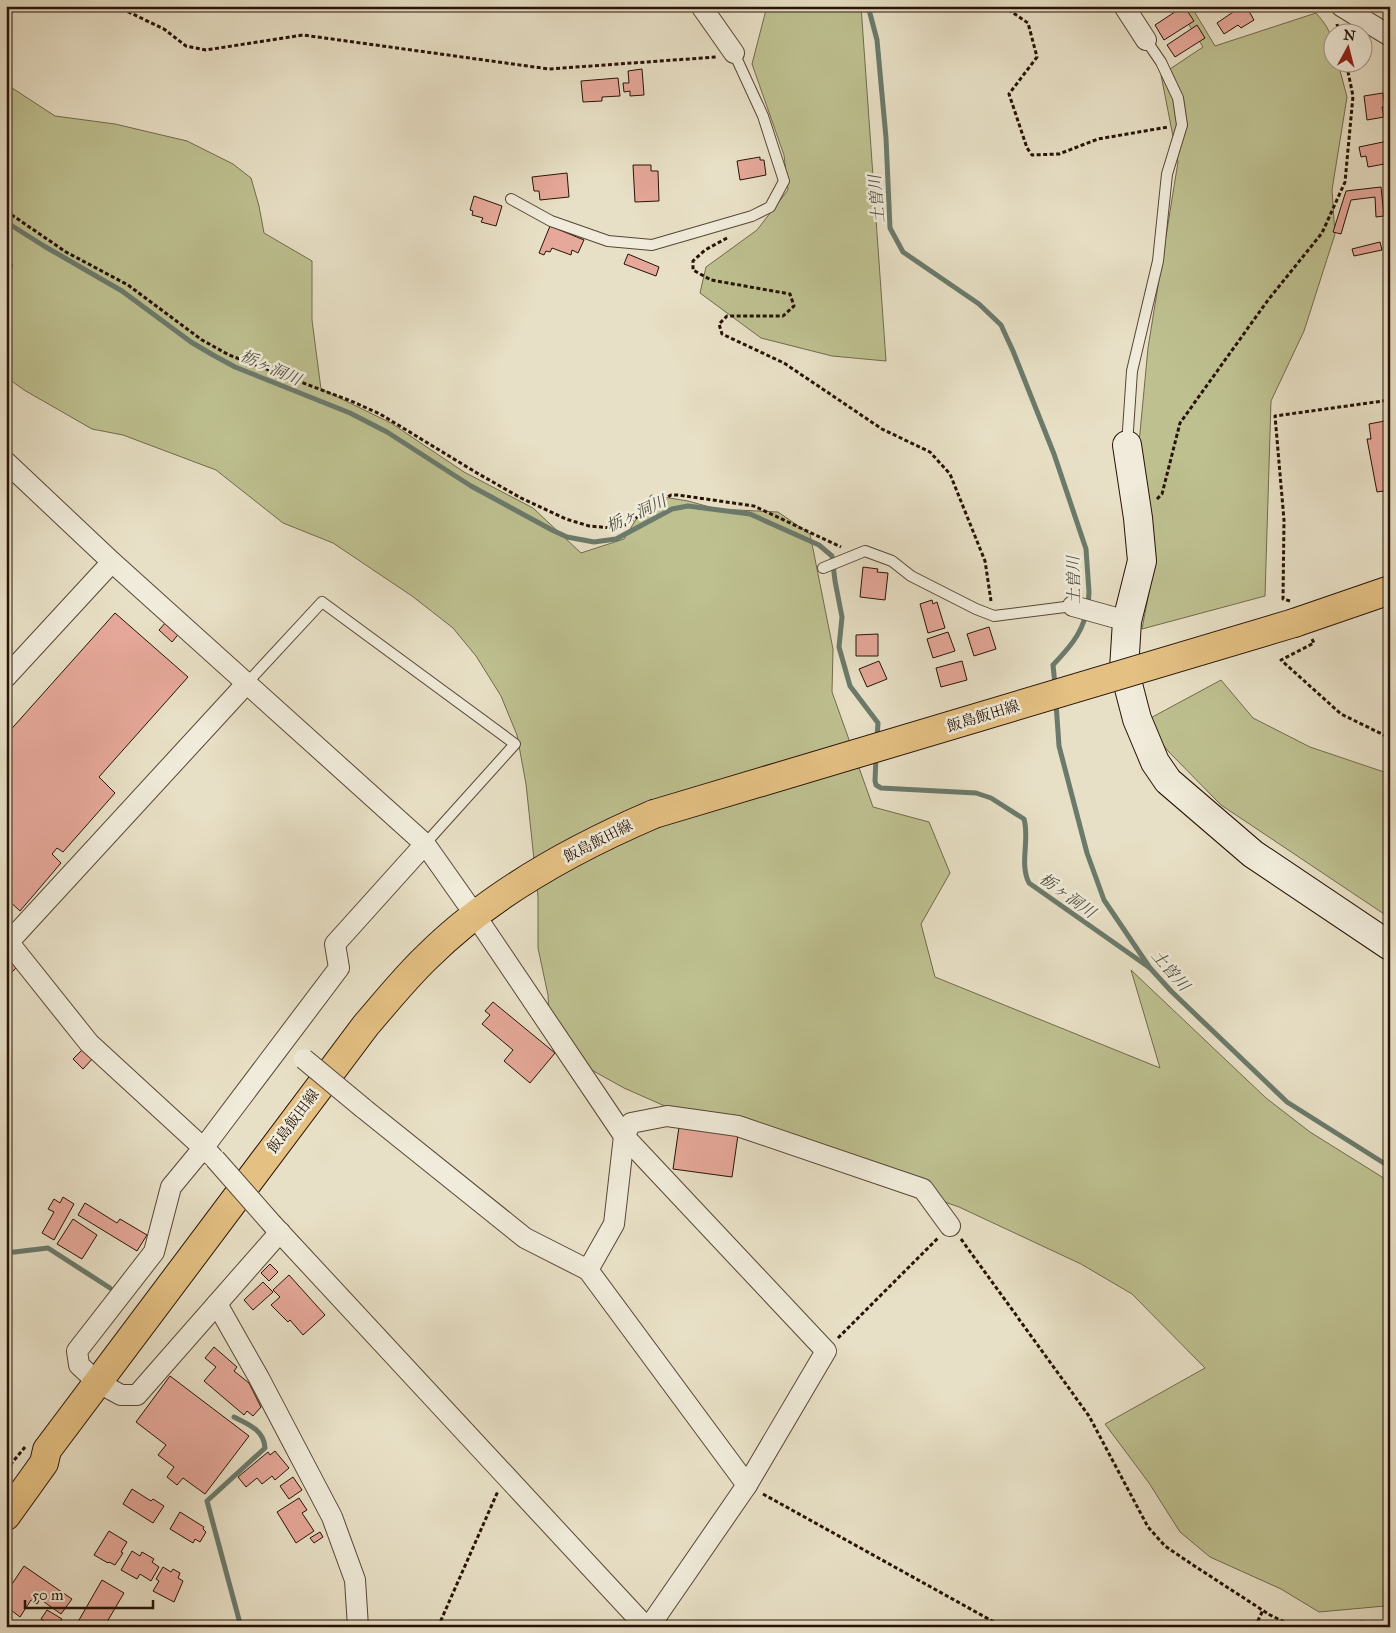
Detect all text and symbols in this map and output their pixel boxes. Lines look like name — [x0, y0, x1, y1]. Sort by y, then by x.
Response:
north arrow — [1324, 22, 1374, 72]
text: N — [1343, 26, 1357, 45]
water label: 土曽川 — [865, 172, 888, 224]
water label: 栃ヶ洞川 — [238, 346, 306, 390]
water label: 栃ヶ洞川 — [603, 490, 671, 536]
water label: 土曽川 — [1064, 554, 1083, 604]
street label: 飯島飯田線 — [944, 696, 1022, 736]
street label: 飯島飯田線 — [560, 816, 636, 866]
water label: 栃ヶ洞川 — [1036, 869, 1101, 923]
water label: 土曽川 — [1148, 946, 1195, 996]
street label: 飯島飯田線 — [263, 1086, 323, 1156]
scale bar — [25, 1578, 152, 1610]
text: 50 m — [32, 1586, 64, 1604]

